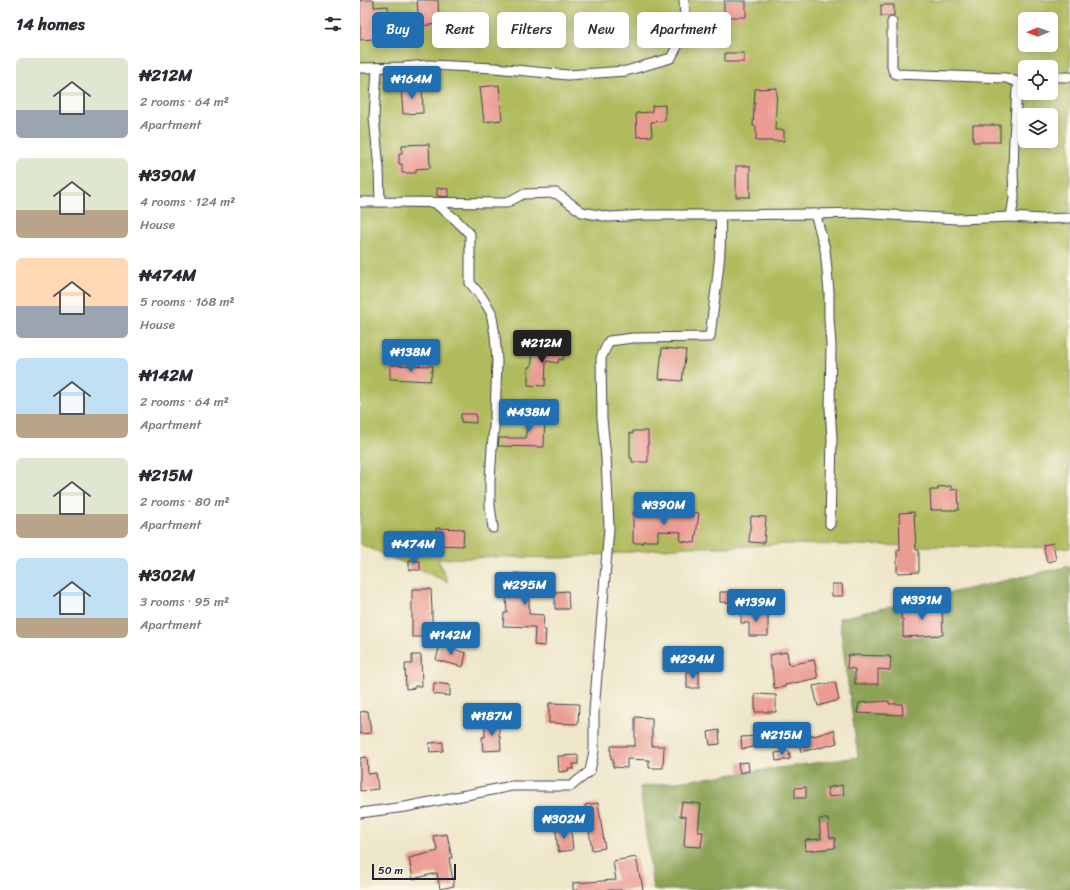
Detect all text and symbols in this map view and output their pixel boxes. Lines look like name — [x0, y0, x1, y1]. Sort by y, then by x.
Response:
text: 14 homes — [16, 9, 85, 39]
chip: Buy — [372, 12, 424, 48]
chip: Rent — [432, 12, 489, 48]
chip: Filters — [497, 12, 566, 48]
chip: New — [574, 12, 629, 48]
chip: Apartment — [637, 12, 731, 48]
north arrow — [1018, 12, 1058, 52]
map controls — [1018, 12, 1058, 148]
icon: filters — [322, 13, 344, 35]
text: ₦212M — [140, 60, 192, 90]
button: locate — [1018, 60, 1058, 100]
pin: ₦164M — [384, 66, 440, 100]
text: ₦164M — [392, 67, 432, 90]
icon: home — [48, 74, 96, 122]
text: 2 rooms · 64 m² — [140, 90, 229, 113]
button: layers — [1018, 108, 1058, 148]
text: Apartment — [140, 113, 201, 136]
text: ₦390M — [140, 160, 196, 190]
icon: home — [48, 174, 96, 222]
text: 4 rooms · 124 m² — [140, 190, 235, 213]
text: House — [140, 213, 175, 236]
text: ₦474M — [140, 260, 196, 290]
icon: home — [48, 274, 96, 322]
text: 5 rooms · 168 m² — [140, 290, 235, 313]
text: House — [140, 313, 175, 336]
pin: ₦212M — [514, 330, 570, 364]
text: ₦212M — [522, 331, 562, 354]
pin: ₦138M — [383, 339, 439, 373]
text: ₦138M — [391, 340, 431, 363]
text: ₦142M — [140, 360, 193, 390]
icon: home — [48, 374, 96, 422]
text: 2 rooms · 64 m² — [140, 390, 229, 413]
pin: ₦438M — [501, 399, 557, 433]
text: ₦438M — [508, 400, 550, 423]
text: Apartment — [140, 413, 201, 436]
text: ₦215M — [140, 460, 193, 490]
icon: home — [48, 474, 96, 522]
text: 2 rooms · 80 m² — [140, 490, 230, 513]
pin: ₦390M — [636, 492, 692, 526]
text: ₦390M — [643, 493, 685, 516]
text: Apartment — [140, 513, 201, 536]
pin: ₦474M — [386, 531, 442, 565]
text: ₦474M — [393, 532, 435, 555]
text: ₦302M — [140, 560, 195, 590]
pin: ₦295M — [497, 572, 553, 606]
text: ₦295M — [504, 573, 546, 596]
icon: home — [48, 574, 96, 622]
pin: ₦391M — [894, 587, 950, 621]
text: ₦391M — [902, 588, 942, 611]
pin: ₦139M — [728, 589, 784, 623]
text: 3 rooms · 95 m² — [140, 590, 229, 613]
text: ₦139M — [736, 590, 776, 613]
text: Apartment — [140, 613, 201, 636]
pin: ₦142M — [423, 622, 479, 656]
text: ₦142M — [431, 623, 471, 646]
pin: ₦294M — [665, 646, 721, 680]
text: ₦294M — [672, 647, 714, 670]
pin: ₦187M — [464, 703, 520, 737]
text: ₦187M — [472, 704, 512, 727]
pin: ₦215M — [754, 722, 810, 756]
text: ₦215M — [762, 723, 802, 746]
pin: ₦302M — [536, 806, 592, 840]
text: ₦302M — [543, 807, 585, 830]
text: 50 m — [378, 861, 403, 880]
scale bar — [372, 862, 456, 881]

